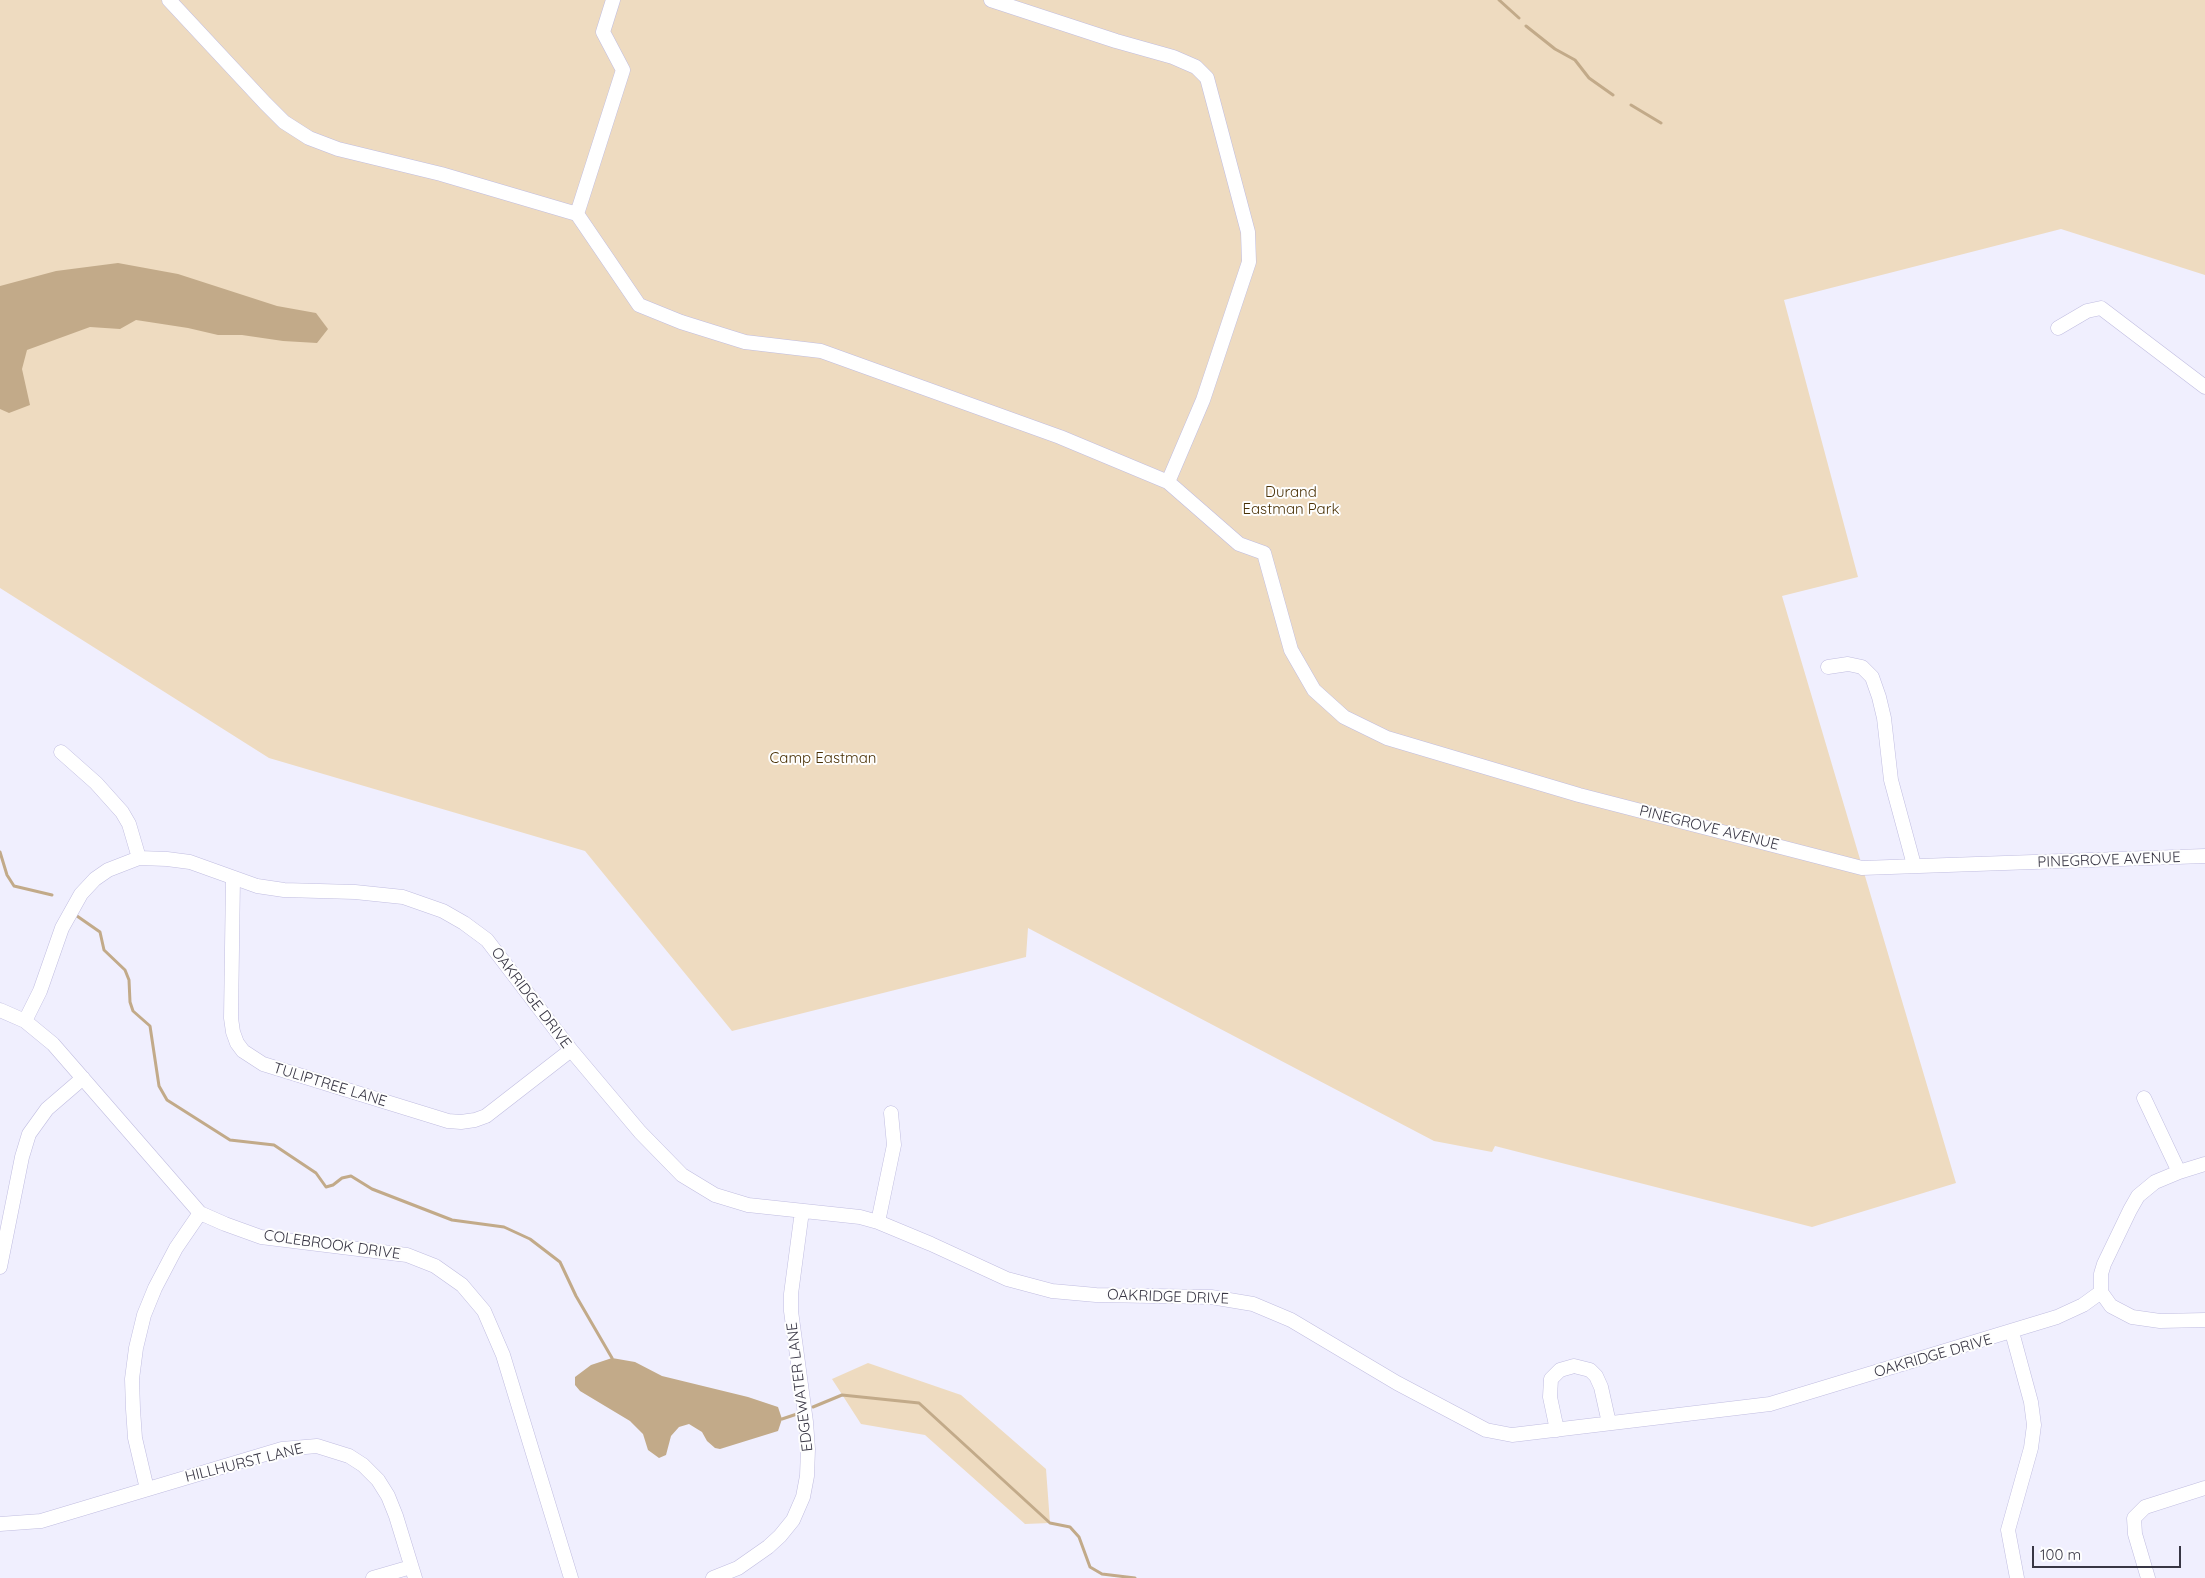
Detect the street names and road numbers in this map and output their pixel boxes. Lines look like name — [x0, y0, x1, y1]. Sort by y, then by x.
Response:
street label: PINEGROVE AVENUE — [1637, 802, 1781, 854]
street label: PINEGROVE AVENUE — [2037, 849, 2181, 871]
street label: OAKRIDGE DRIVE — [487, 944, 575, 1052]
street label: TULIPTREE LANE — [271, 1059, 389, 1111]
street label: COLEBROOK DRIVE — [263, 1227, 401, 1263]
street label: OAKRIDGE DRIVE — [1107, 1286, 1229, 1308]
street label: EDGEWATER LANE — [783, 1321, 817, 1453]
street label: OAKRIDGE DRIVE — [1872, 1331, 1994, 1381]
street label: HILLHURST LANE — [183, 1440, 305, 1486]

